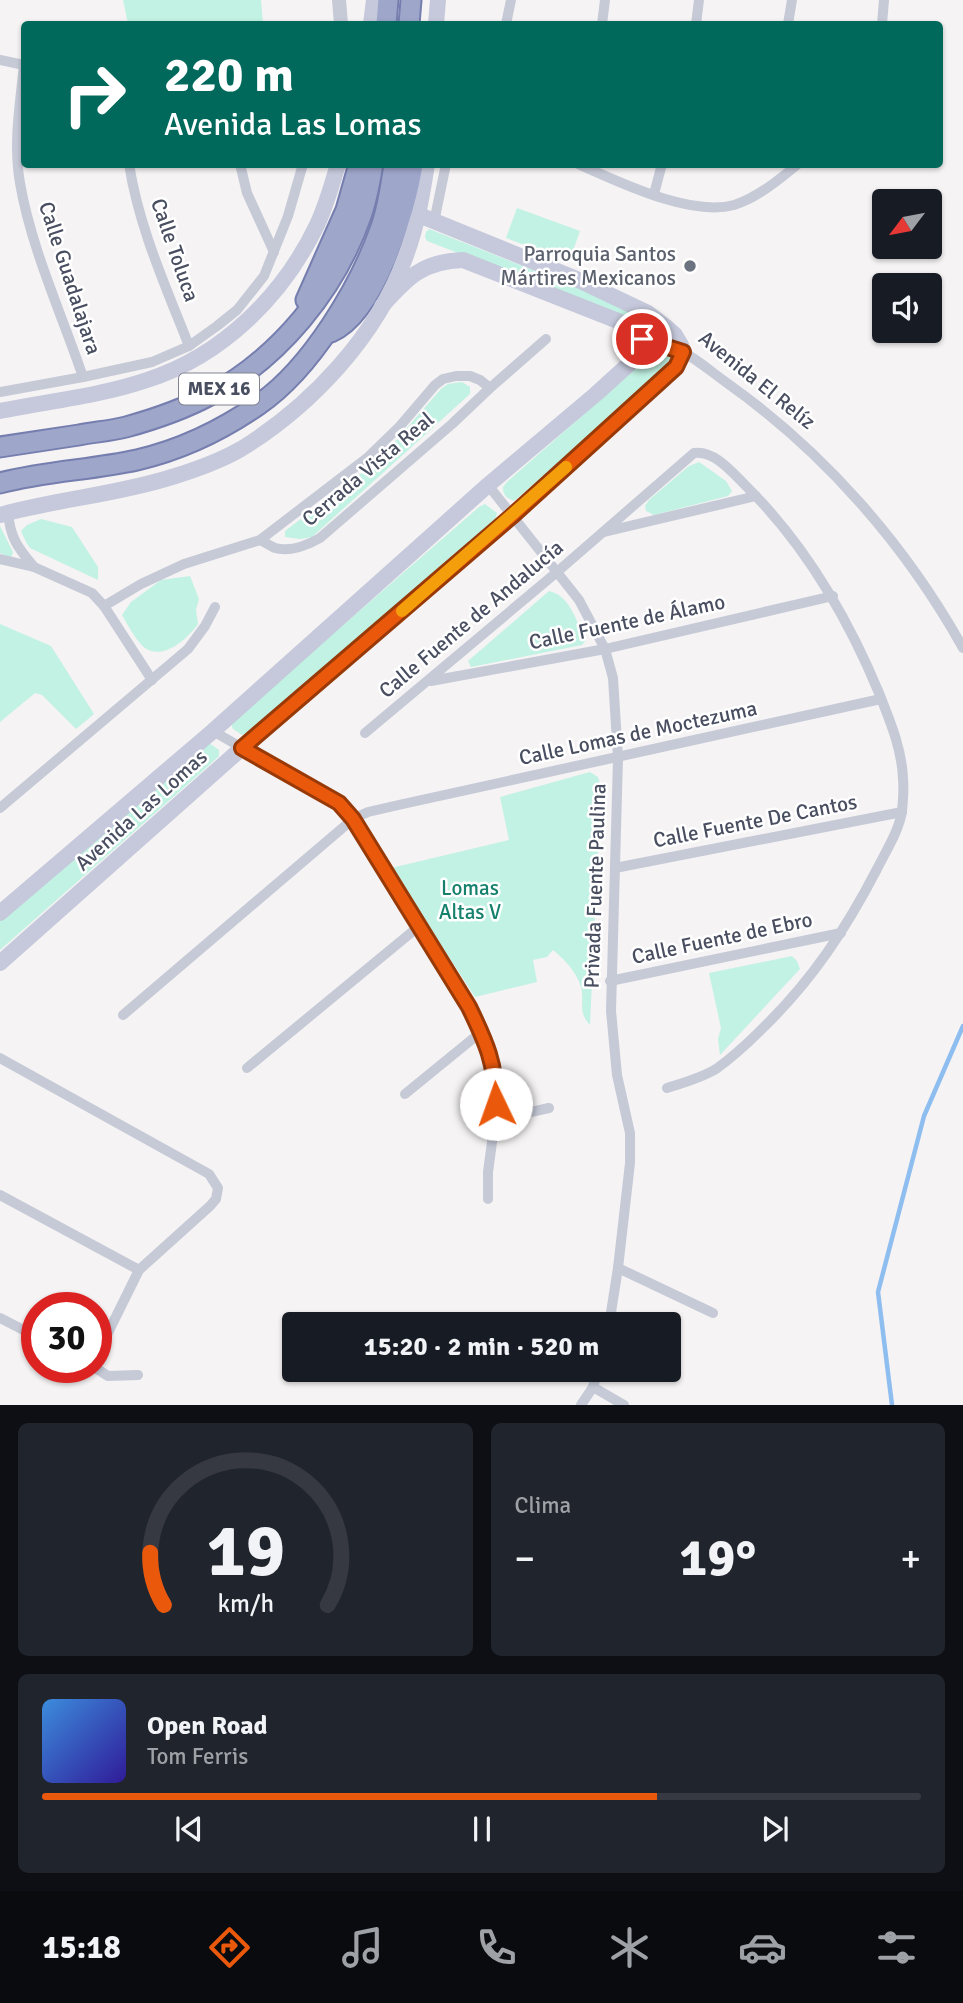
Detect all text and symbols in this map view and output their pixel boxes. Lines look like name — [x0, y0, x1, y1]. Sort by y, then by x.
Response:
text: 220 m — [164, 45, 294, 105]
icon: right — [49, 49, 140, 140]
text: Avenida Las Lomas — [164, 105, 421, 144]
north arrow — [872, 189, 942, 259]
map controls — [872, 189, 942, 343]
street label: Calle Toluca — [145, 195, 205, 305]
street label: Calle Guadalajara — [33, 198, 107, 358]
place label: Parroquia Santos Mártires Mexicanos — [500, 241, 676, 291]
marker: Parroquia Santos Mártires Mexicanos — [682, 258, 698, 274]
button: sound — [872, 273, 942, 343]
pin — [612, 309, 672, 369]
icon: arrive — [623, 320, 661, 358]
street label: Avenida El Relíz — [693, 325, 821, 435]
road number: MEX 16 — [179, 374, 259, 404]
street label: Cerrada Vista Real — [297, 406, 439, 532]
street label: Calle Fuente de Andalucía — [374, 534, 568, 704]
street label: Calle Fuente de Álamo — [527, 589, 727, 655]
street label: Calle Lomas de Moctezuma — [517, 695, 759, 771]
street label: Avenida Las Lomas — [70, 744, 212, 876]
street label: Privada Fuente Paulina — [578, 783, 612, 989]
street label: Calle Fuente De Cantos — [651, 788, 859, 854]
park label: Lomas Altas V — [439, 875, 501, 925]
street label: Calle Fuente de Ebro — [629, 906, 815, 970]
position arrow — [459, 1067, 533, 1141]
speed limit sign: 30 — [21, 1292, 112, 1383]
text: 15:20 · 2 min · 520 m — [364, 1331, 599, 1363]
text: Clima — [515, 1491, 571, 1520]
text: 19 — [206, 1508, 285, 1597]
text: 19° — [679, 1526, 756, 1590]
text: − — [515, 1535, 535, 1582]
text: + — [900, 1535, 921, 1582]
text: km/h — [217, 1588, 274, 1619]
text: Open Road — [147, 1710, 268, 1742]
text: Tom Ferris — [147, 1742, 248, 1771]
icon: previous — [170, 1810, 208, 1848]
icon: pause — [463, 1810, 501, 1848]
icon: next — [756, 1810, 794, 1848]
icon: directions — [205, 1923, 254, 1972]
icon: music — [338, 1923, 387, 1972]
icon: phone — [472, 1923, 521, 1972]
icon: climate — [605, 1923, 654, 1972]
icon: car — [738, 1923, 787, 1972]
icon: filters — [872, 1923, 921, 1972]
text: 15:18 — [42, 1928, 121, 1967]

